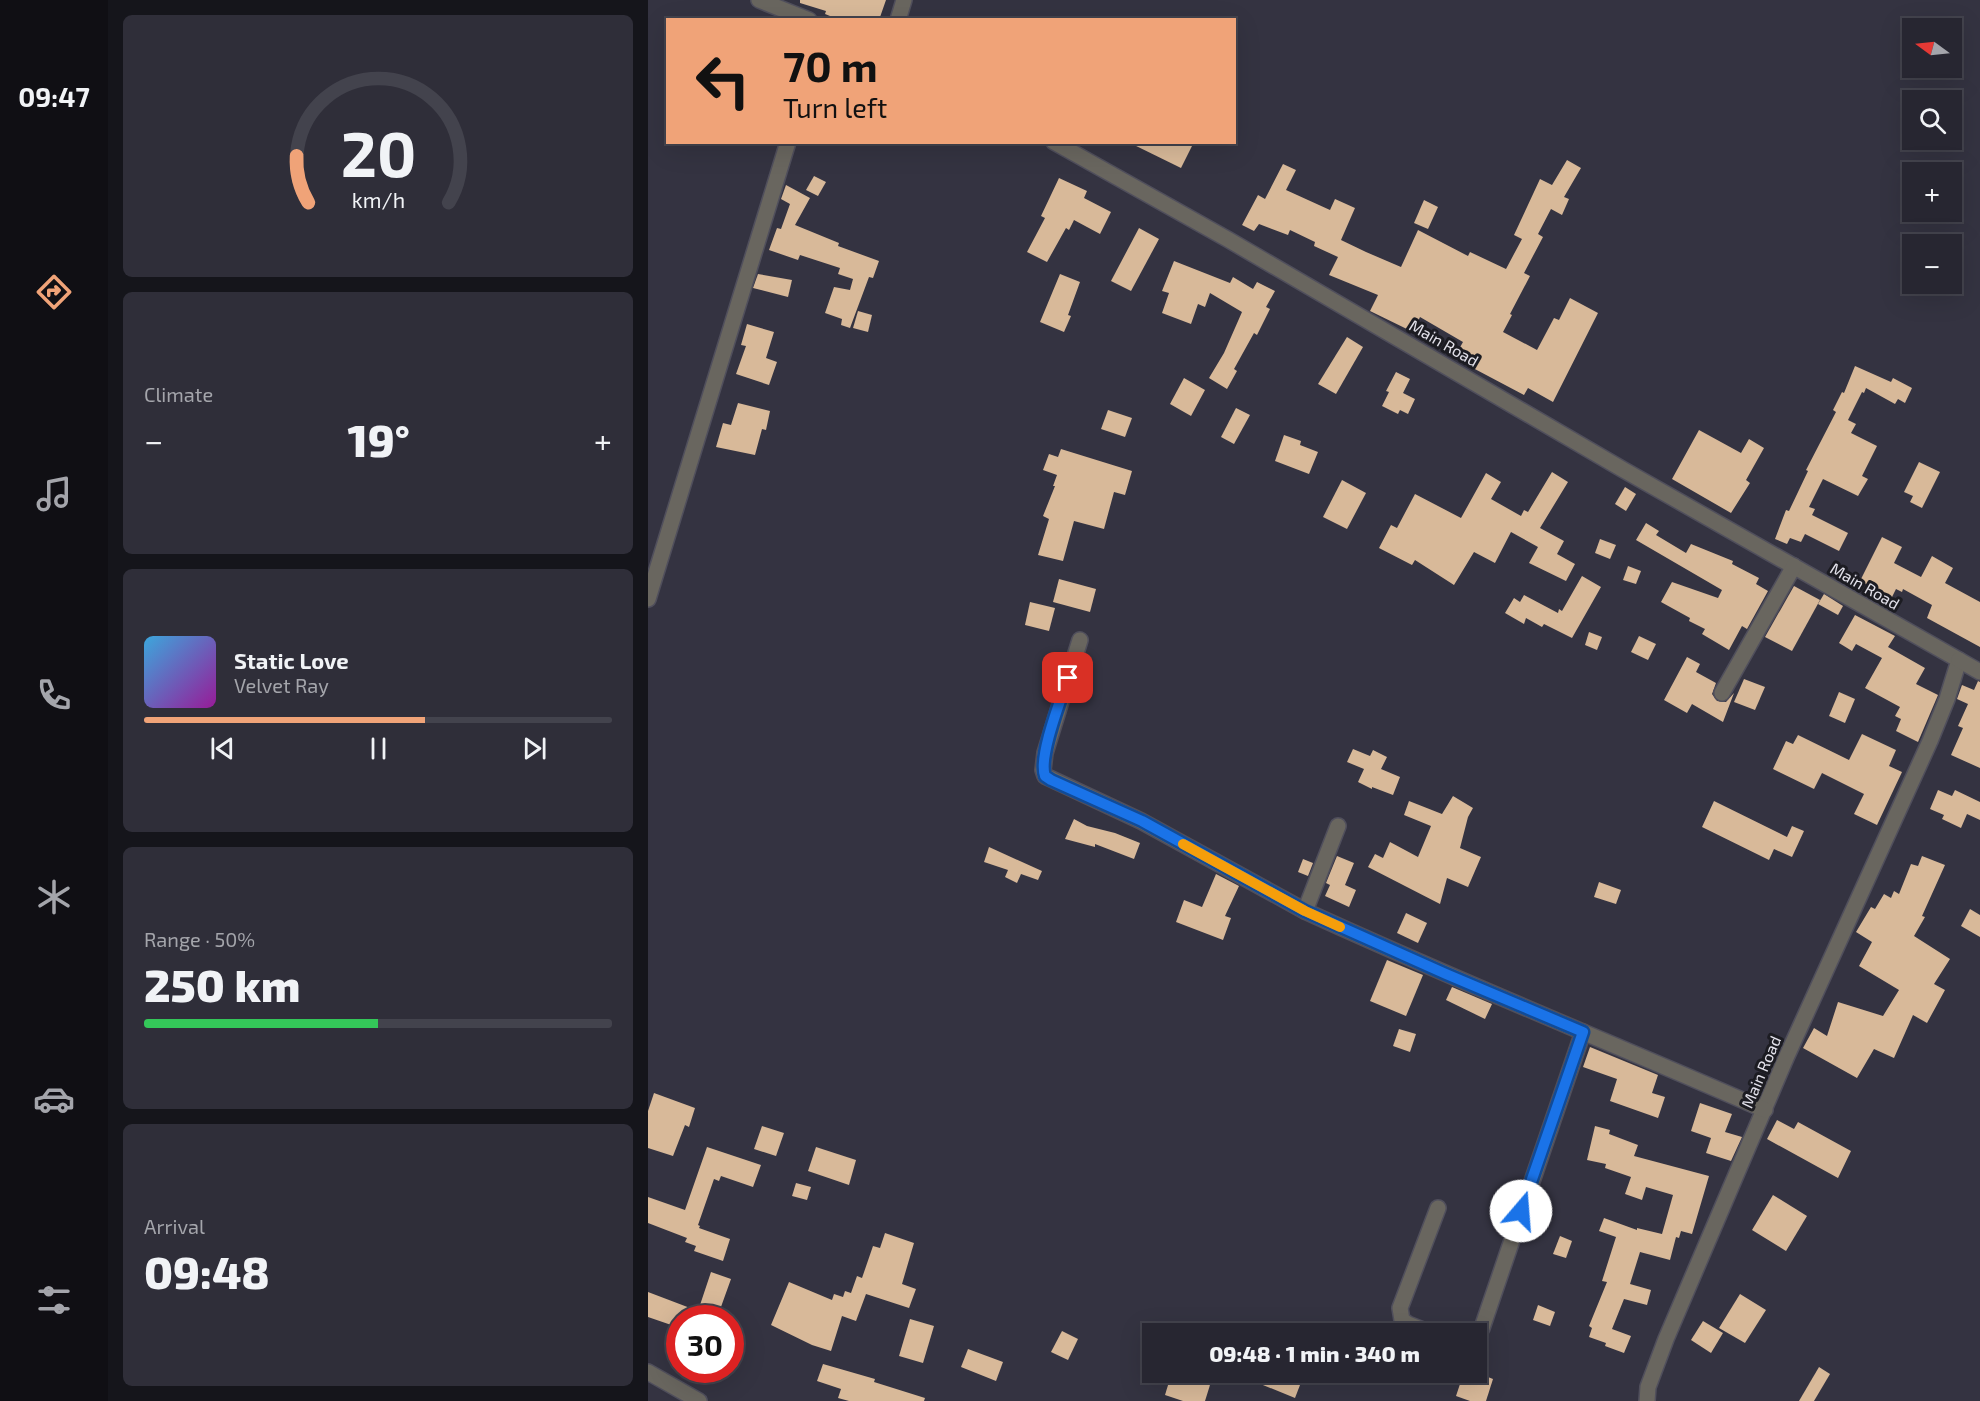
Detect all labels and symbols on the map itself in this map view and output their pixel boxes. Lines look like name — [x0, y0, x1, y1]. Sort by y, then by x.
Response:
north arrow — [1902, 18, 1962, 78]
street label: Main Road — [1406, 315, 1482, 370]
street label: Main Road — [1827, 558, 1903, 613]
pin — [1042, 652, 1093, 703]
street label: Main Road — [1737, 1033, 1784, 1111]
position arrow — [1489, 1179, 1553, 1243]
speed limit sign: 30 — [666, 1305, 744, 1383]

